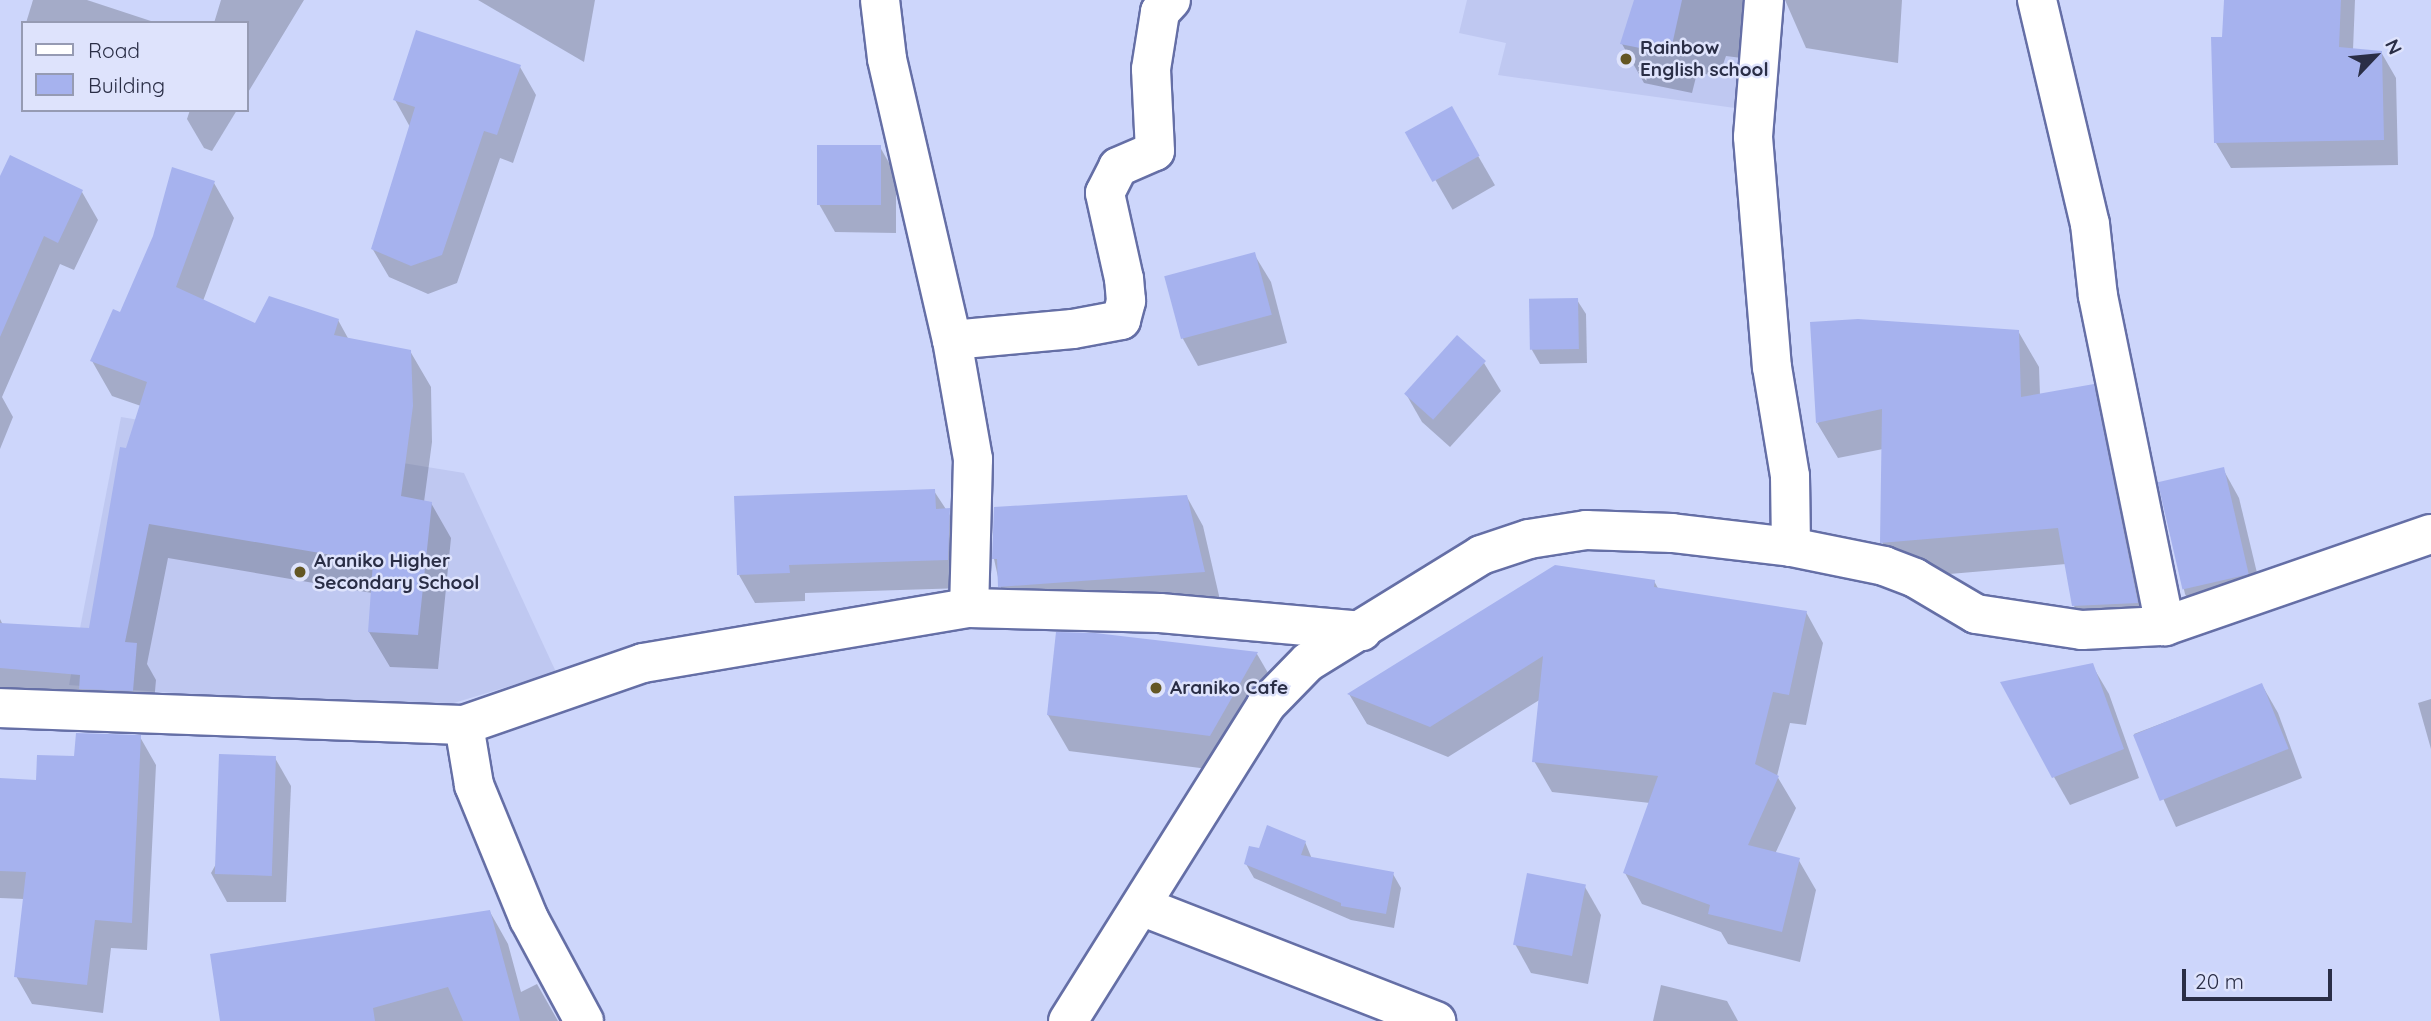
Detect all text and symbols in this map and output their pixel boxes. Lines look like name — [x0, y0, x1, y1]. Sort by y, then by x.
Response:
legend — [21, 21, 248, 112]
north arrow — [2340, 21, 2410, 91]
text: N — [2380, 35, 2408, 58]
text: Road — [88, 37, 140, 63]
place label: Rainbow English school — [1640, 37, 1769, 81]
marker: Rainbow English school — [1618, 51, 1634, 67]
text: Building — [88, 72, 165, 98]
place label: Araniko Higher Secondary School — [314, 550, 479, 594]
marker: Araniko Higher Secondary School — [292, 564, 308, 580]
place label: Araniko Cafe — [1170, 677, 1288, 699]
marker: Araniko Cafe — [1148, 680, 1164, 696]
scale bar — [2186, 954, 2336, 998]
text: 20 m — [2195, 968, 2244, 994]

